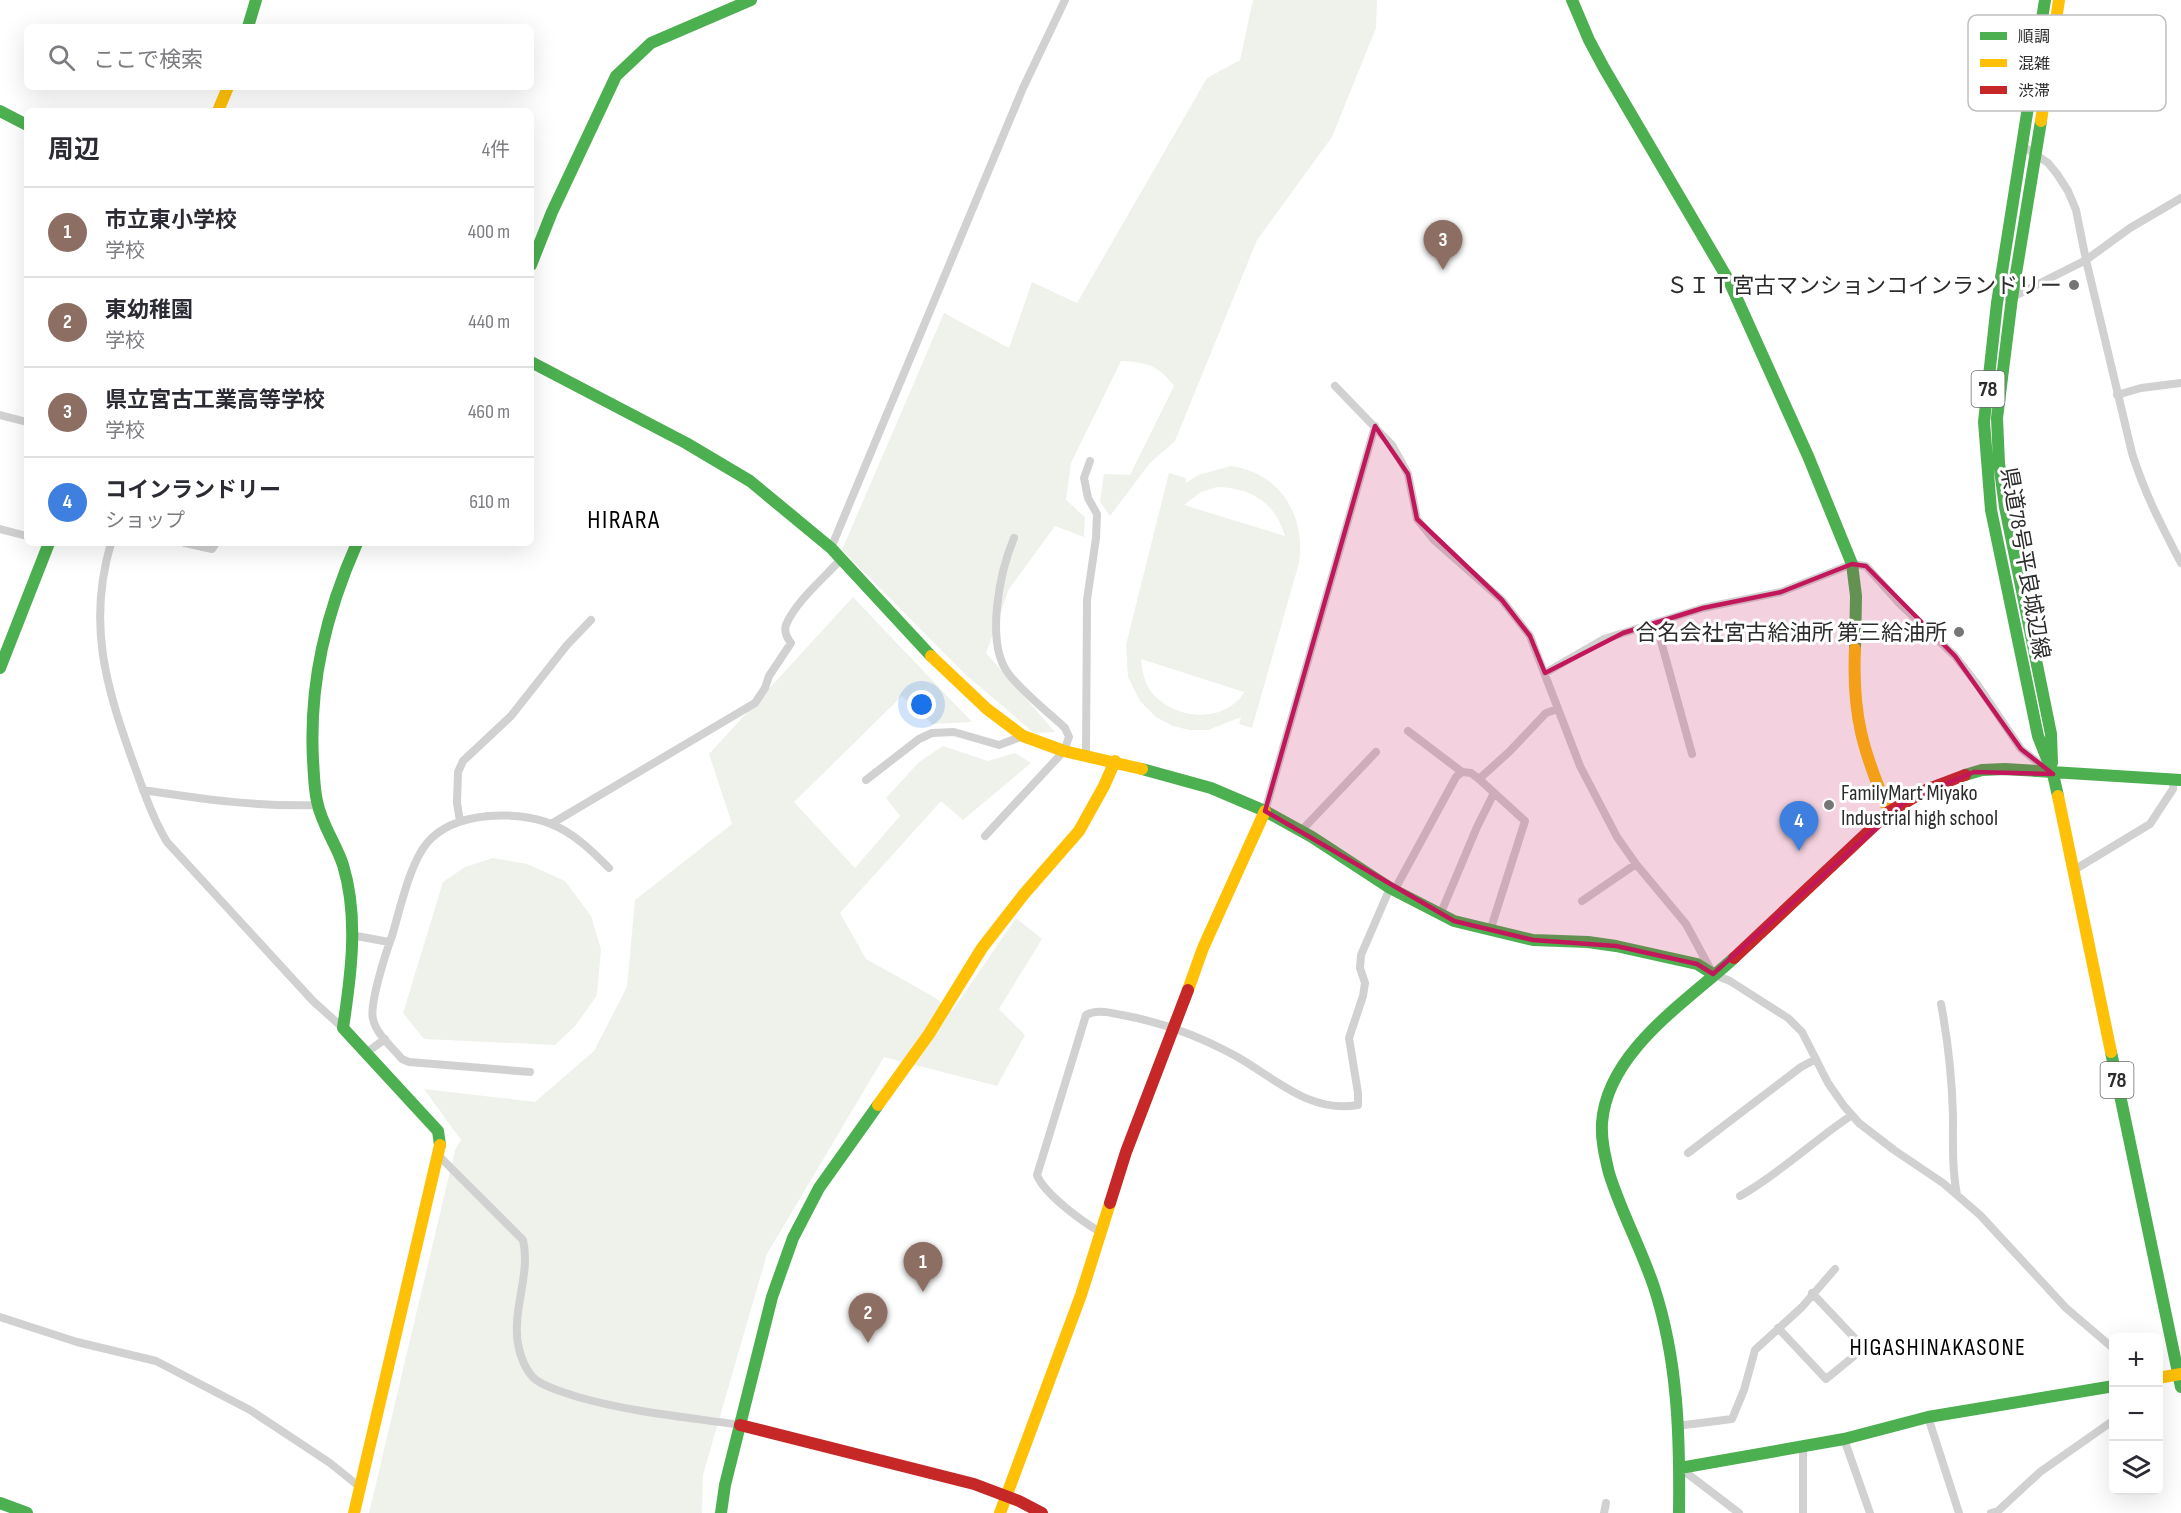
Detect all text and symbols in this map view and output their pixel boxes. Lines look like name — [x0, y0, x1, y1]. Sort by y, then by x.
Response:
legend — [1968, 15, 2166, 111]
search box — [24, 24, 534, 90]
text: 順調 — [2018, 28, 2050, 47]
icon: search — [45, 41, 78, 74]
text: ここで検索 — [93, 47, 203, 74]
text: 混雑 — [2018, 55, 2050, 74]
text: 渋滞 — [2018, 82, 2050, 101]
text: 周辺 — [48, 135, 100, 166]
text: 4件 — [482, 138, 510, 162]
text: 市立東小学校 — [105, 207, 237, 234]
text: 1 — [64, 220, 71, 244]
text: 400 m — [468, 220, 510, 244]
pin: 3 — [1424, 220, 1462, 270]
text: 学校 — [105, 239, 145, 263]
place label: ＳＩＴ宮古マンションコインランドリー — [1666, 273, 2062, 300]
marker: ＳＩＴ宮古マンションコインランドリー — [2067, 278, 2081, 292]
text: 東幼稚園 — [105, 297, 193, 324]
text: 2 — [63, 310, 72, 334]
text: 440 m — [468, 310, 510, 334]
text: 学校 — [105, 329, 145, 353]
road number: 78 — [1972, 371, 2004, 407]
text: 県立宮古工業高等学校 — [105, 387, 325, 414]
text: 3 — [63, 400, 72, 424]
text: 460 m — [468, 400, 510, 424]
text: 学校 — [105, 419, 145, 443]
street label: 県道78号平良城辺線 — [1994, 465, 2055, 661]
text: コインランドリー — [105, 477, 281, 504]
text: 4 — [63, 490, 72, 514]
text: 610 m — [469, 490, 510, 514]
district label: HIRARA — [587, 505, 661, 536]
text: ショップ — [105, 509, 185, 533]
place label: 合名会社宮古給油所 第三給油所 — [1636, 620, 1947, 647]
marker: 合名会社宮古給油所 第三給油所 — [1952, 625, 1966, 639]
your location — [907, 690, 936, 719]
place label: FamilyMart Miyako Industrial high school — [1841, 780, 1998, 832]
marker: FamilyMart Miyako Industrial high school — [1822, 798, 1836, 812]
pin: 4 — [1780, 802, 1818, 851]
road number: 78 — [2100, 1062, 2134, 1098]
pin: 1 — [904, 1242, 942, 1292]
pin: 2 — [848, 1294, 888, 1343]
district label: HIGASHINAKASONE — [1849, 1333, 2027, 1362]
map controls — [2109, 1333, 2163, 1495]
button: + — [2109, 1333, 2163, 1387]
button: − — [2109, 1387, 2163, 1441]
button: layers — [2109, 1441, 2163, 1495]

